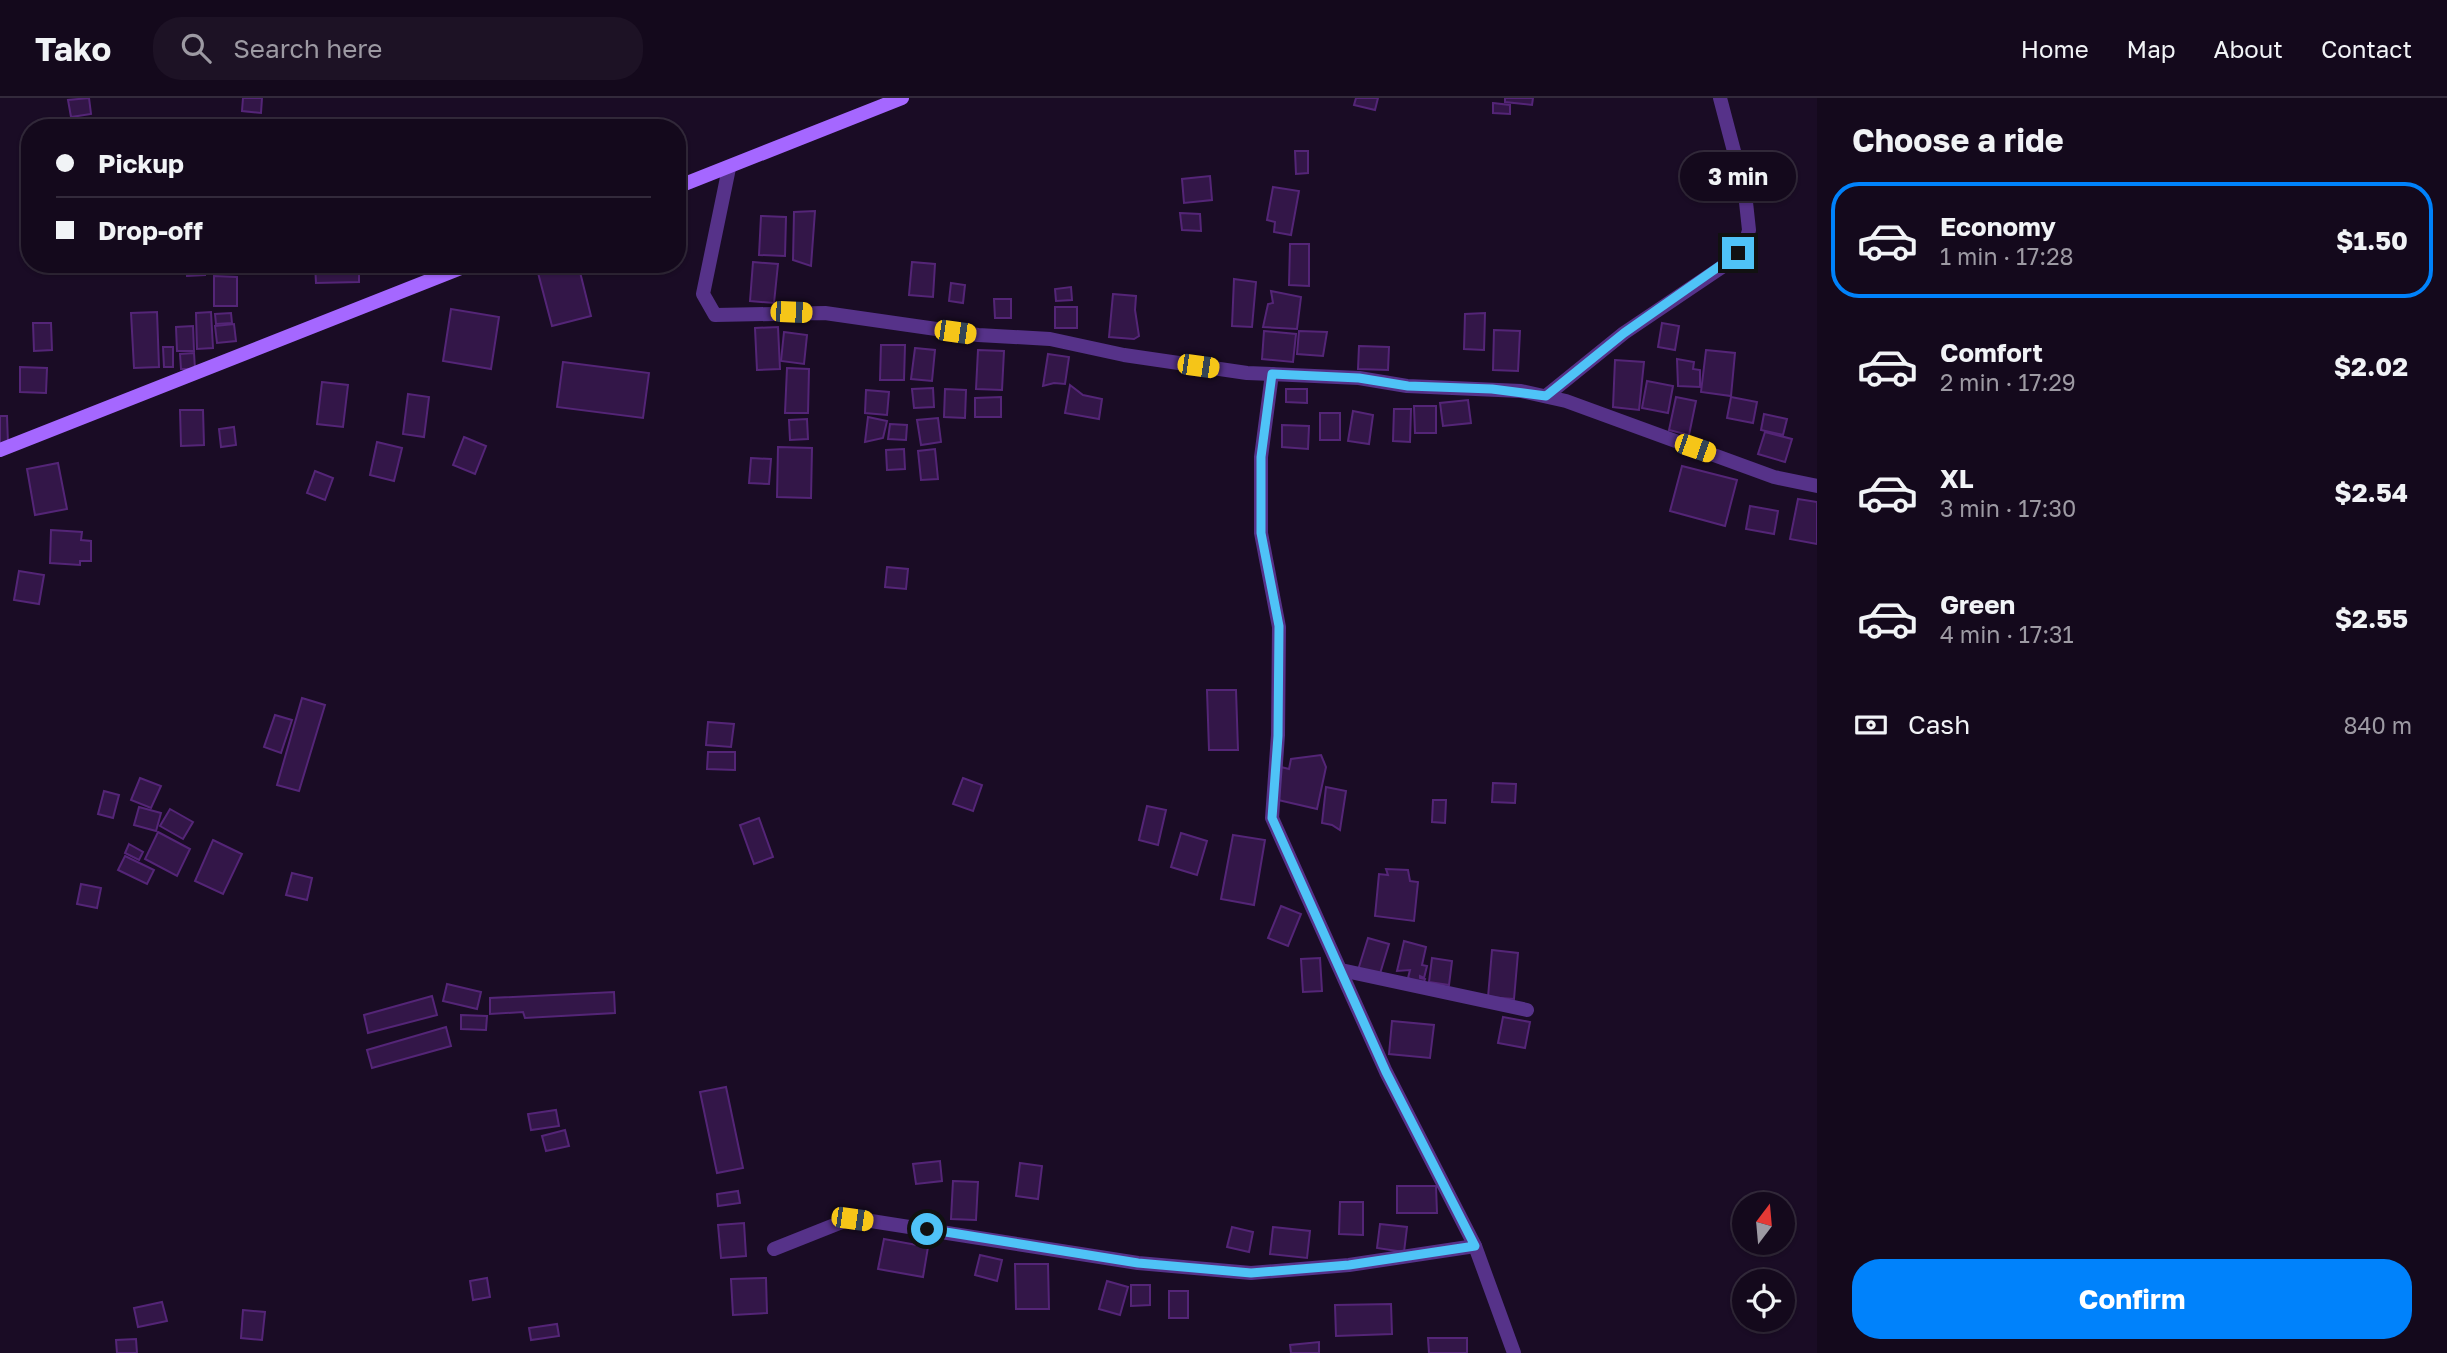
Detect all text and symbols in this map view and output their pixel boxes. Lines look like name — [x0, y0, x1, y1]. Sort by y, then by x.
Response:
search box — [153, 17, 643, 80]
text: Tako — [35, 29, 111, 68]
icon: search — [177, 29, 215, 67]
text: Search here — [233, 33, 382, 64]
text: Home — [2021, 34, 2089, 63]
text: Map — [2127, 34, 2176, 63]
text: About — [2214, 34, 2283, 63]
text: Contact — [2321, 34, 2412, 63]
text: Choose a ride — [1852, 121, 2064, 159]
text: Pickup — [98, 148, 184, 179]
callout: 3 min — [1680, 152, 1796, 200]
text: 3 min — [1708, 162, 1768, 190]
icon: car — [1856, 209, 1919, 272]
text: Economy — [1940, 211, 2056, 242]
text: Drop-off — [98, 215, 203, 246]
text: $1.50 — [2336, 225, 2408, 256]
route end — [1722, 237, 1754, 269]
text: 1 min · 17:28 — [1940, 242, 2074, 270]
car — [770, 301, 813, 323]
car — [933, 319, 978, 345]
icon: car — [1856, 335, 1919, 398]
text: Comfort — [1940, 337, 2043, 368]
text: $2.02 — [2334, 351, 2408, 382]
car — [1176, 353, 1221, 379]
text: 2 min · 17:29 — [1940, 368, 2076, 396]
car — [1672, 431, 1719, 465]
icon: car — [1856, 461, 1919, 524]
text: XL — [1940, 463, 1974, 494]
text: $2.54 — [2334, 477, 2408, 508]
text: 3 min · 17:30 — [1940, 494, 2076, 522]
icon: car — [1856, 587, 1919, 650]
text: Green — [1940, 589, 2015, 620]
text: $2.55 — [2335, 603, 2408, 634]
text: 4 min · 17:31 — [1940, 620, 2074, 648]
icon: cash — [1852, 706, 1890, 744]
text: Cash — [1908, 709, 1970, 740]
text: 840 m — [2344, 711, 2412, 739]
north arrow — [1732, 1192, 1796, 1255]
map controls — [1732, 1192, 1795, 1332]
car — [830, 1206, 875, 1232]
route start — [911, 1213, 943, 1245]
button: Confirm — [1852, 1259, 2412, 1339]
button: locate — [1732, 1269, 1795, 1332]

